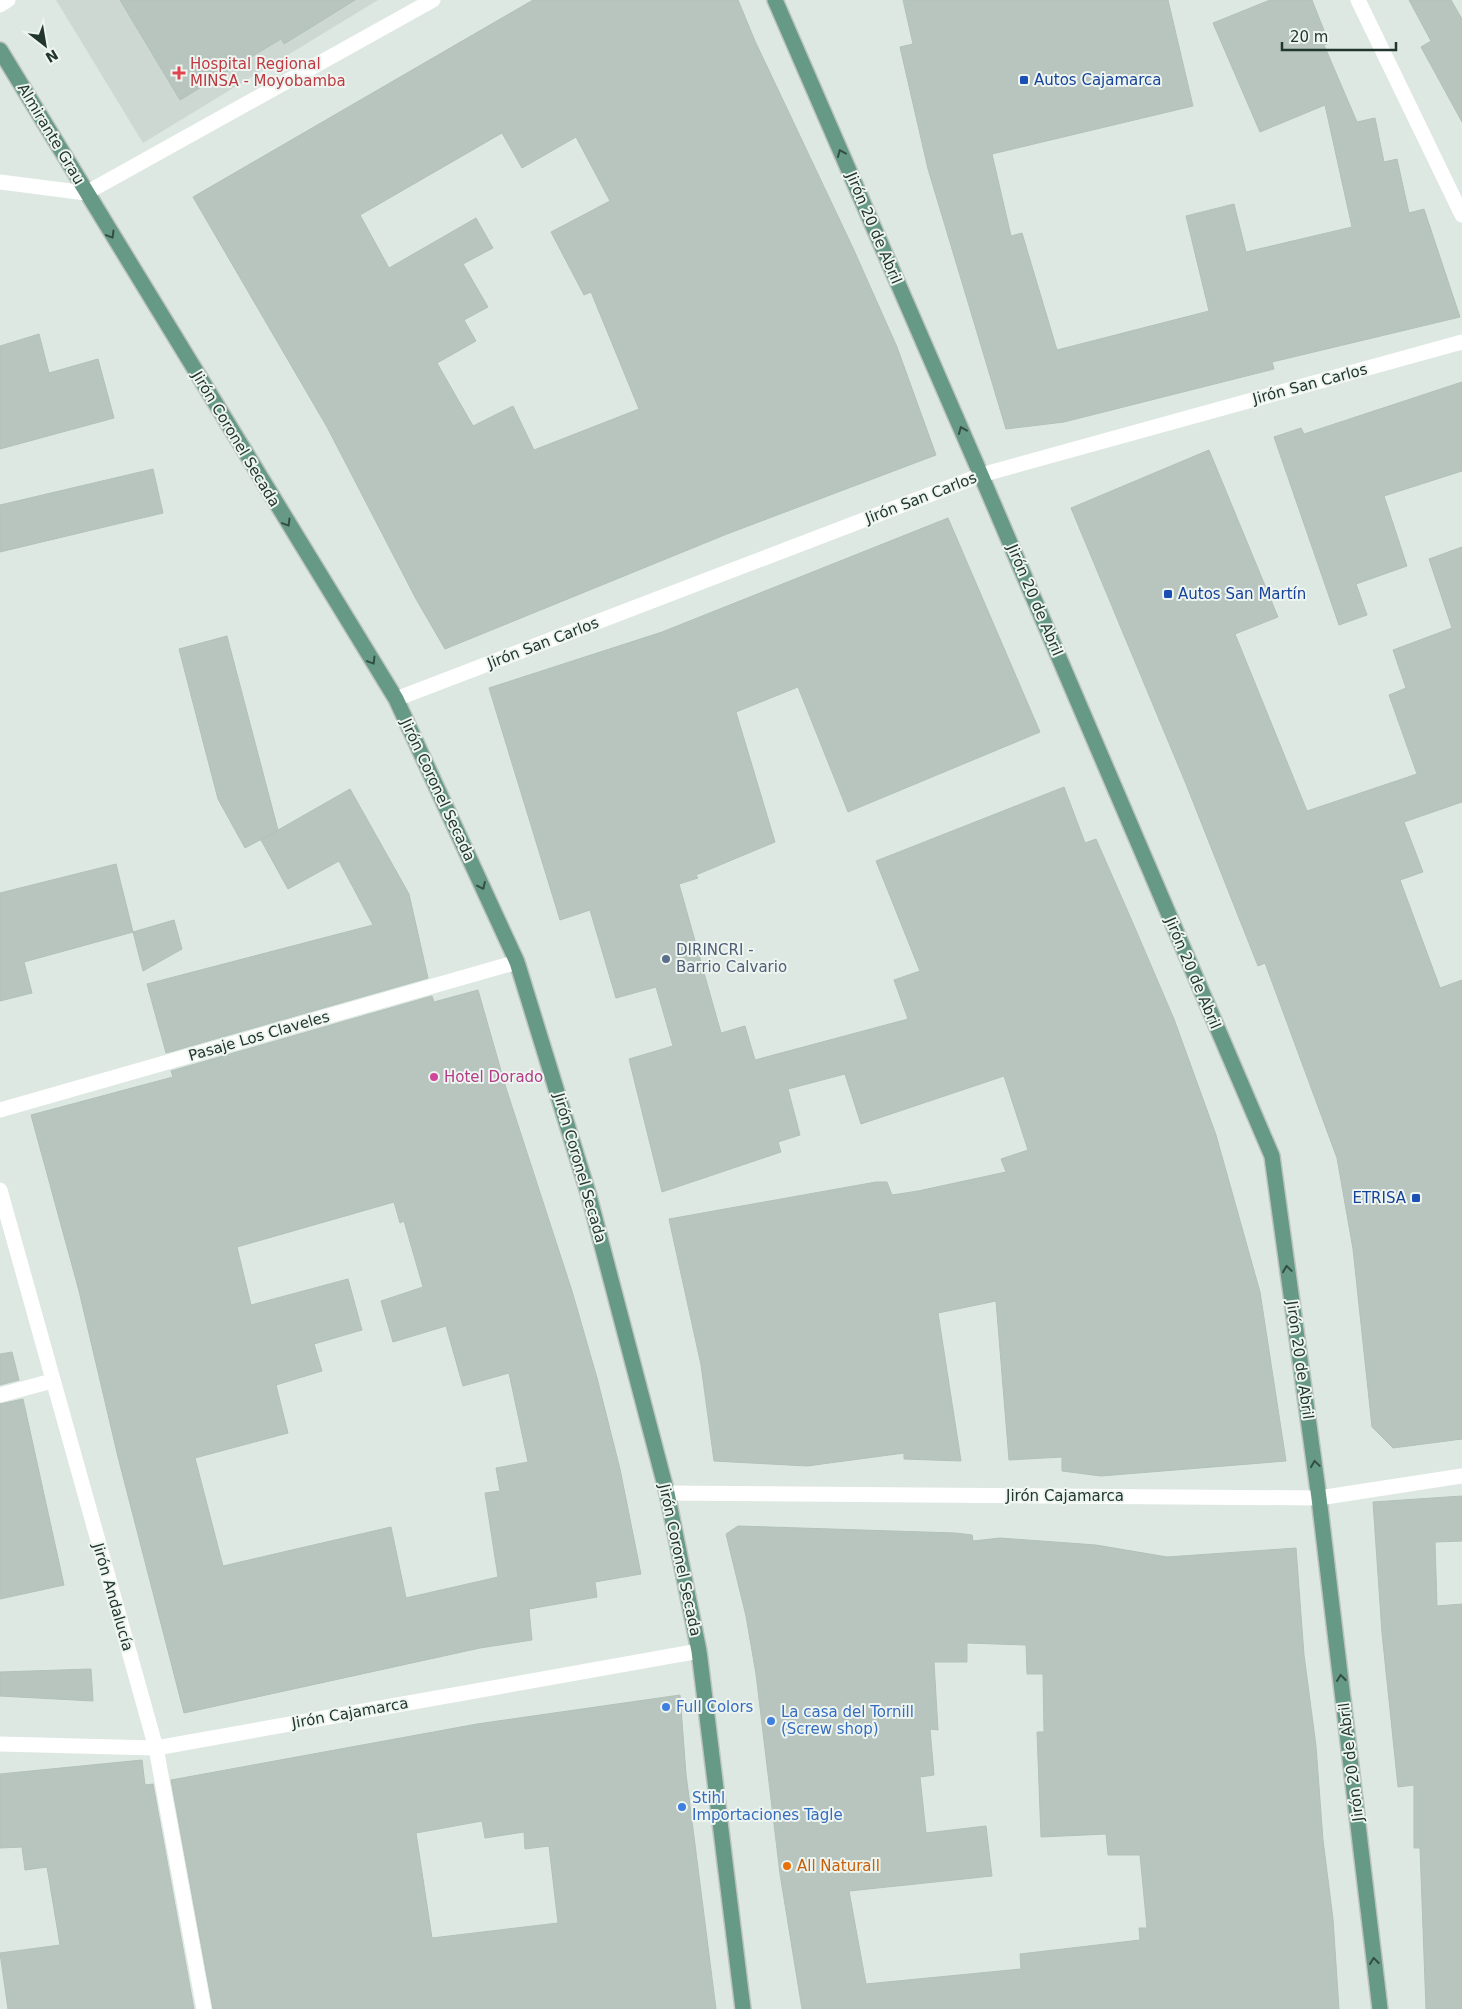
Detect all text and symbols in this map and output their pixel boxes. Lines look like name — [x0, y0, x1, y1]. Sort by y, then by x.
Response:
north arrow — [20, 20, 70, 70]
scale bar — [1282, 20, 1396, 52]
text: 20 m — [1290, 28, 1328, 46]
text: N — [43, 46, 61, 66]
place label: Hospital Regional MINSA - Moyobamba — [190, 55, 346, 90]
marker: Hospital Regional MINSA - Moyobamba — [172, 66, 186, 80]
place label: Autos Cajamarca — [1034, 71, 1162, 89]
marker: Autos Cajamarca — [1018, 74, 1030, 86]
street label: Almirante Grau — [14, 80, 88, 188]
one-way arrow — [837, 149, 848, 158]
street label: Jirón 20 de Abril — [842, 169, 906, 287]
one-way arrow — [105, 229, 115, 238]
street label: Jirón San Carlos — [1250, 360, 1369, 408]
street label: Jirón Coronel Secada — [188, 367, 284, 510]
one-way arrow — [957, 426, 968, 435]
street label: Jirón San Carlos — [862, 468, 979, 528]
one-way arrow — [281, 517, 291, 526]
street label: Jirón 20 de Abril — [1003, 541, 1067, 659]
place label: Autos San Martín — [1178, 585, 1306, 603]
marker: Autos San Martín — [1162, 588, 1174, 600]
street label: Jirón San Carlos — [484, 613, 601, 673]
one-way arrow — [366, 656, 376, 665]
street label: Jirón Coronel Secada — [397, 715, 479, 864]
one-way arrow — [476, 881, 486, 890]
street label: Jirón 20 de Abril — [1161, 914, 1225, 1032]
place label: DIRINCRI - Barrio Calvario — [676, 941, 787, 976]
marker: DIRINCRI - Barrio Calvario — [660, 953, 672, 965]
street label: Pasaje Los Claveles — [186, 1007, 332, 1065]
place label: Hotel Dorado — [444, 1068, 543, 1086]
marker: Hotel Dorado — [428, 1071, 440, 1083]
street label: Jirón Coronel Secada — [550, 1090, 610, 1245]
place label: ETRISA — [1352, 1189, 1407, 1207]
marker: ETRISA — [1410, 1192, 1422, 1204]
one-way arrow — [1282, 1264, 1293, 1272]
street label: Jirón 20 de Abril — [1283, 1299, 1317, 1420]
one-way arrow — [1310, 1460, 1320, 1469]
street label: Jirón Coronel Secada — [655, 1481, 705, 1638]
street label: Jirón Cajamarca — [1005, 1487, 1124, 1505]
street label: Jirón Andalucía — [89, 1540, 137, 1653]
one-way arrow — [1336, 1673, 1347, 1681]
street label: Jirón Cajamarca — [289, 1694, 410, 1732]
place label: Full Colors — [676, 1698, 754, 1716]
marker: Full Colors — [660, 1701, 672, 1713]
street label: Jirón 20 de Abril — [1335, 1702, 1367, 1823]
place label: La casa del Tornill (Screw shop) — [781, 1703, 914, 1738]
marker: La casa del Tornill (Screw shop) — [765, 1715, 777, 1727]
place label: Stihl Importaciones Tagle — [692, 1789, 843, 1824]
marker: Stihl Importaciones Tagle — [676, 1801, 688, 1813]
place label: All Naturall — [797, 1857, 880, 1875]
marker: All Naturall — [781, 1860, 793, 1872]
one-way arrow — [1370, 1956, 1380, 1965]

